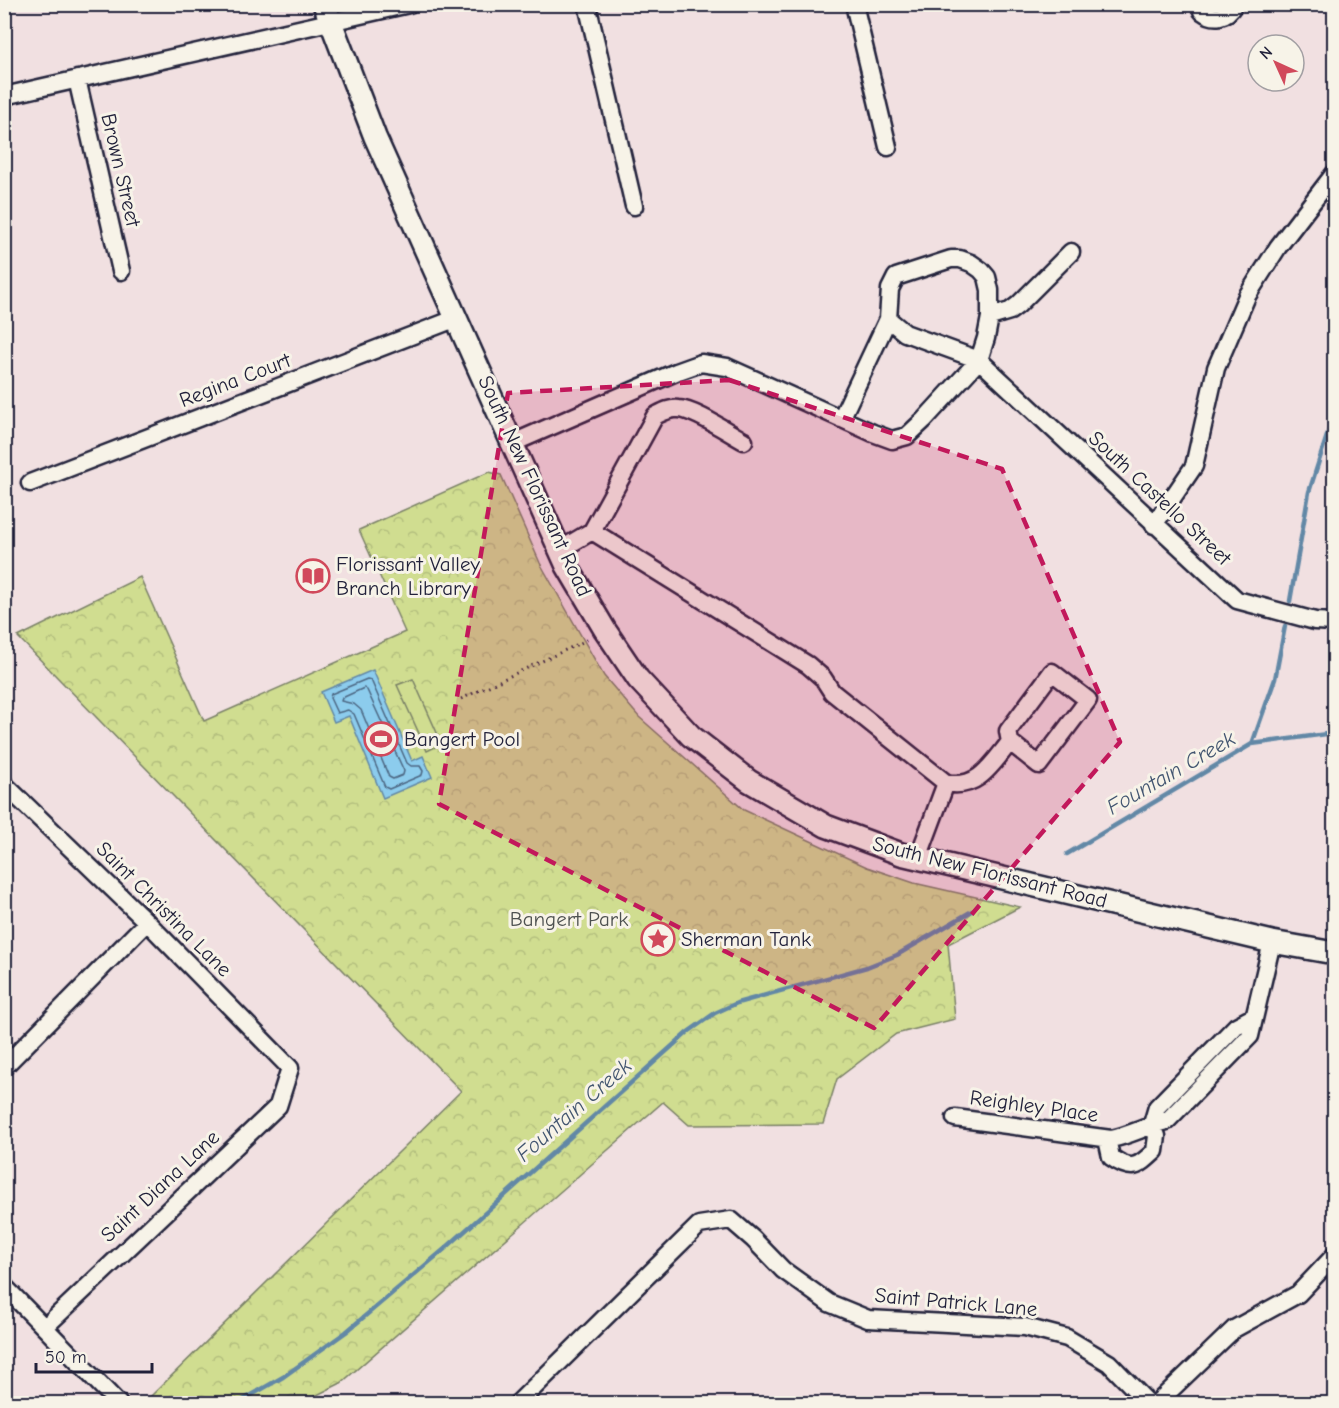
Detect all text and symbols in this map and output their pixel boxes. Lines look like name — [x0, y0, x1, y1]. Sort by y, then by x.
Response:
north arrow — [1246, 33, 1306, 93]
text: N — [1256, 43, 1276, 63]
street label: Brown Street — [96, 111, 146, 230]
street label: Regina Court — [176, 347, 295, 412]
street label: South New Florissant Road — [473, 372, 597, 600]
street label: South Castello Street — [1084, 426, 1237, 571]
place label: Florissant Valley Branch Library — [336, 552, 480, 600]
library icon: Florissant Valley Branch Library — [295, 558, 331, 594]
sports icon: Bangert Pool — [363, 721, 399, 757]
water label: Fountain Creek — [1102, 725, 1240, 820]
place label: Bangert Pool — [404, 727, 520, 751]
street label: South New Florissant Road — [870, 831, 1110, 913]
street label: Saint Christina Lane — [91, 836, 237, 982]
park label: Bangert Park — [510, 907, 628, 931]
place icon: Sherman Tank — [640, 921, 676, 957]
place label: Sherman Tank — [681, 927, 811, 951]
water label: Fountain Creek — [511, 1053, 637, 1167]
street label: Reighley Place — [968, 1085, 1100, 1127]
street label: Saint Diana Lane — [96, 1125, 224, 1247]
street label: Saint Patrick Lane — [874, 1283, 1038, 1321]
scale bar — [36, 1336, 152, 1374]
text: 50 m — [45, 1347, 87, 1368]

